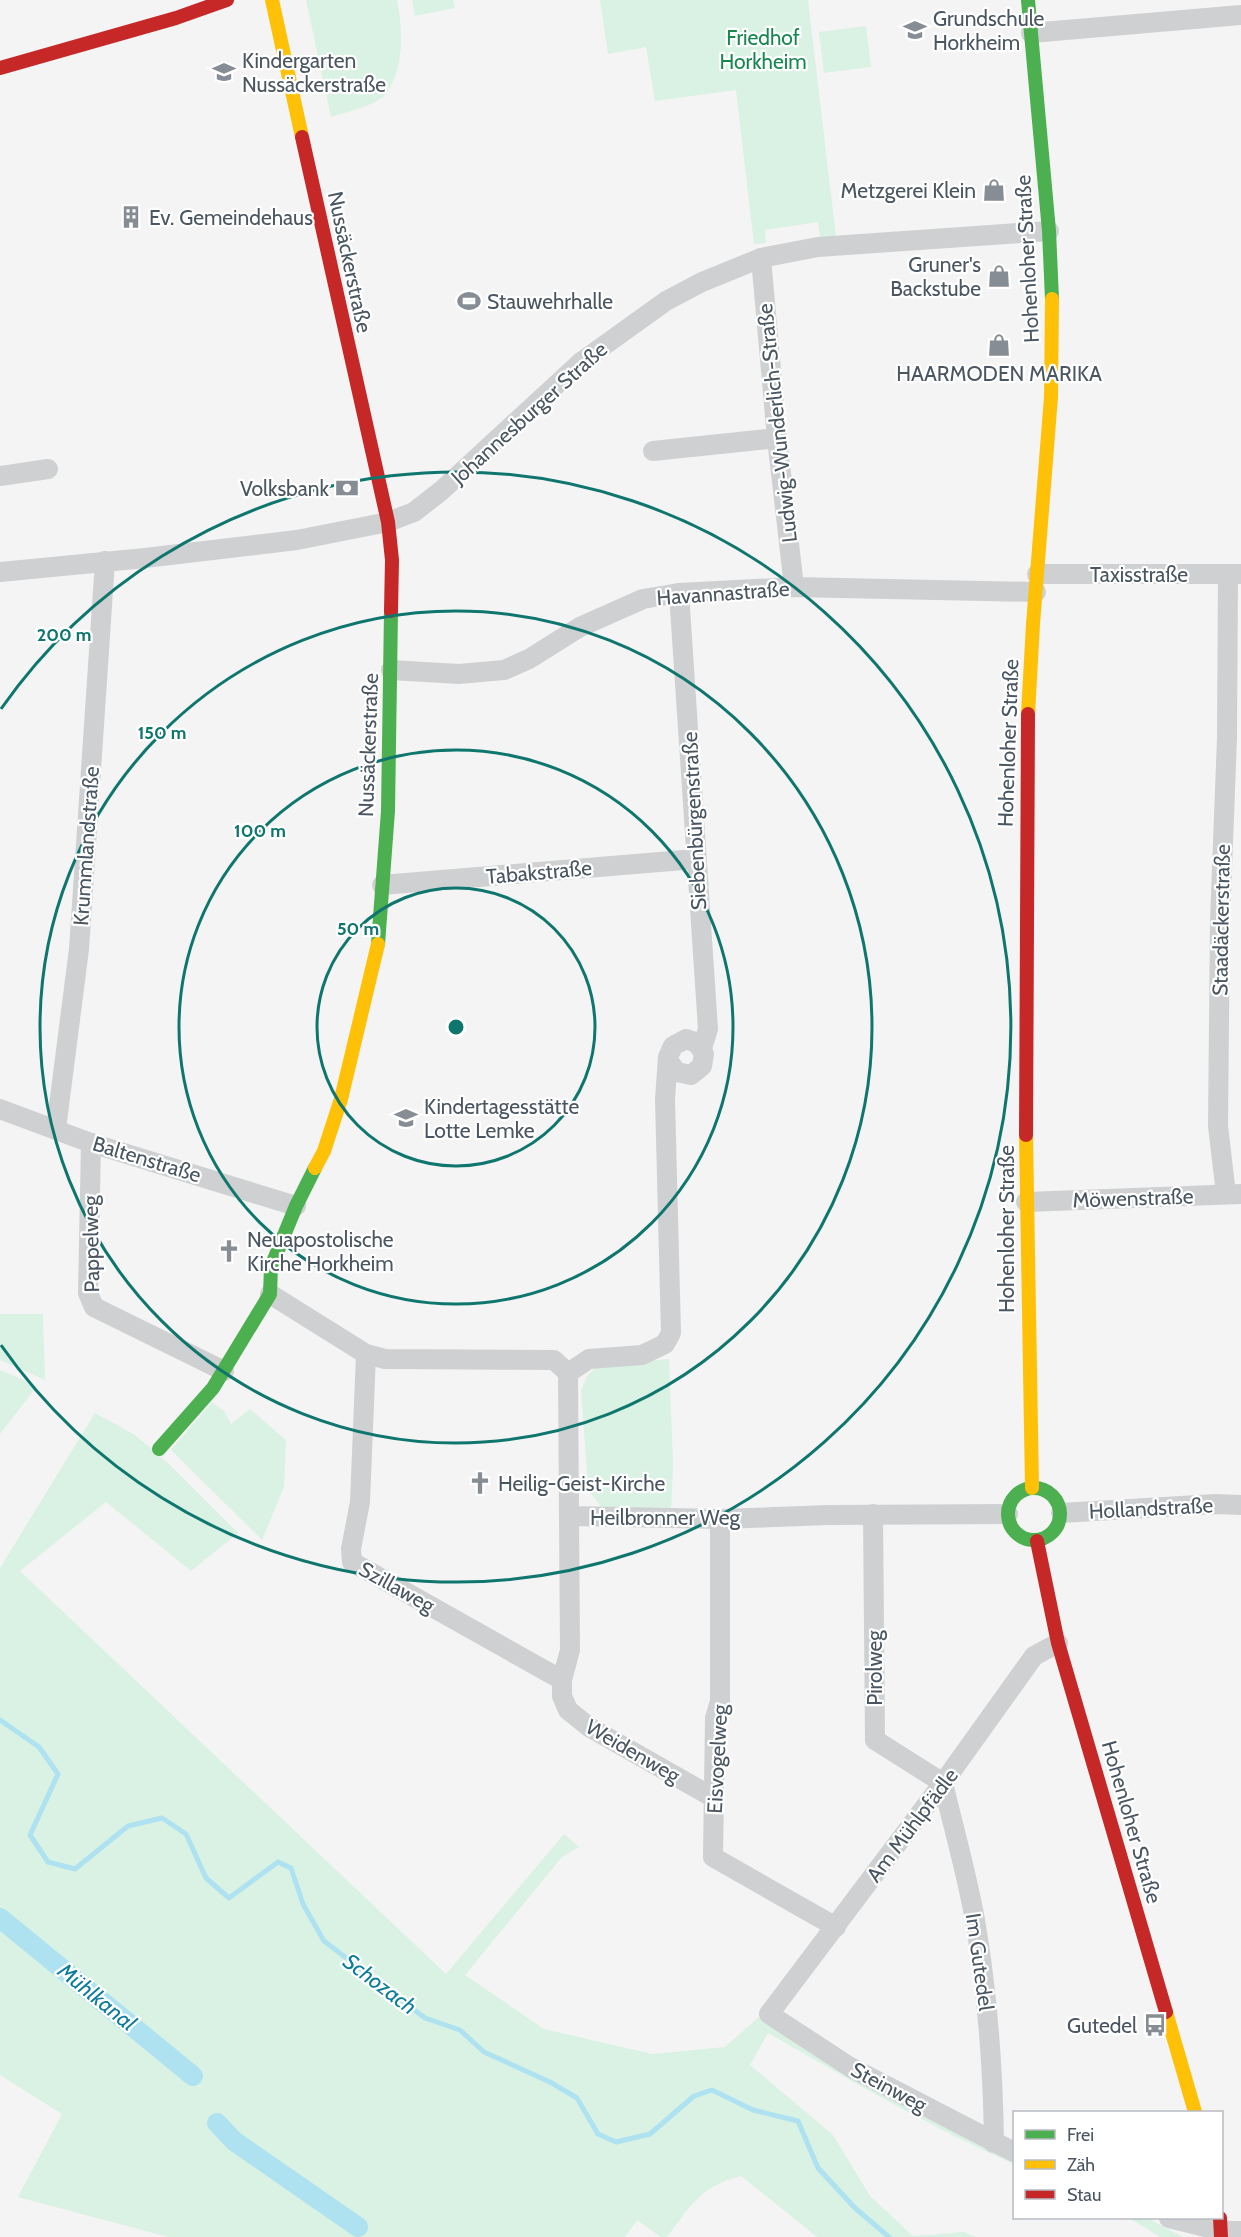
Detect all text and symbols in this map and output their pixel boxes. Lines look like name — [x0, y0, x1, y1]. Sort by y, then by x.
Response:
place label: Grundschule Horkheim — [933, 6, 1044, 55]
school or university icon: Grundschule Horkheim — [902, 17, 928, 43]
park label: Friedhof Horkheim — [719, 25, 807, 74]
place label: Kindergarten Nussäckerstraße — [242, 48, 386, 97]
school or university icon: Kindergarten Nussäckerstraße — [211, 59, 237, 85]
street label: Hohenloher Straße — [1010, 174, 1044, 344]
shop icon: Metzgerei Klein — [981, 177, 1007, 203]
place label: Metzgerei Klein — [840, 178, 976, 203]
street label: Nussäckerstraße — [323, 189, 377, 335]
building icon: Ev. Gemeindehaus — [118, 204, 144, 230]
place label: Ev. Gemeindehaus — [149, 205, 313, 230]
place label: Gruner's Backstube — [890, 252, 981, 301]
shop icon: Gruner's Backstube — [986, 263, 1012, 289]
sports icon: Stauwehrhalle — [456, 288, 482, 314]
place label: Stauwehrhalle — [487, 289, 613, 314]
street label: Ludwig-Wunderlich-Straße — [752, 302, 802, 544]
shop icon: HAARMODEN MARIKA — [986, 332, 1012, 358]
street label: Johannesburger Straße — [445, 336, 612, 490]
place label: HAARMODEN MARIKA — [896, 361, 1102, 386]
bank icon: Volksbank — [334, 475, 360, 501]
place label: Volksbank — [240, 476, 330, 501]
street label: Taxisstraße — [1090, 562, 1188, 587]
street label: Havannastraße — [656, 576, 791, 610]
text: 200 m — [37, 624, 91, 646]
street label: Hohenloher Straße — [993, 658, 1023, 827]
street label: Nussäckerstraße — [353, 672, 383, 817]
text: 150 m — [138, 722, 186, 744]
street label: Siebenbürgenstraße — [677, 731, 711, 911]
street label: Krummlandstraße — [68, 765, 104, 927]
text: 100 m — [234, 820, 286, 842]
street label: Staadäckerstraße — [1207, 844, 1235, 996]
street label: Tabakstraße — [485, 855, 593, 889]
text: 50 m — [337, 918, 379, 940]
centre of rings — [446, 1017, 466, 1037]
place label: Kindertagesstätte Lotte Lemke — [424, 1094, 579, 1143]
school or university icon: Kindertagesstätte Lotte Lemke — [393, 1105, 419, 1131]
street label: Baltenstraße — [90, 1131, 204, 1187]
street label: Hohenloher Straße — [994, 1145, 1019, 1313]
street label: Möwenstraße — [1072, 1183, 1194, 1213]
street label: Pappelweg — [78, 1195, 104, 1293]
place label: Neuapostolische Kirche Horkheim — [247, 1227, 394, 1276]
church icon: Neuapostolische Kirche Horkheim — [216, 1238, 242, 1264]
church icon: Heilig-Geist-Kirche — [467, 1470, 493, 1496]
place label: Heilig-Geist-Kirche — [498, 1471, 666, 1496]
street label: Hollandstraße — [1088, 1492, 1214, 1524]
street label: Heilbronner Weg — [590, 1505, 741, 1530]
street label: Szillaweg — [355, 1556, 440, 1618]
street label: Pirolweg — [862, 1630, 887, 1706]
street label: Eisvogelweg — [702, 1703, 732, 1814]
street label: Weidenweg — [581, 1714, 685, 1788]
street label: Hohenloher Straße — [1097, 1738, 1167, 1907]
street label: Am Mühlpfädle — [861, 1763, 963, 1887]
street label: Im Gutedel — [961, 1912, 999, 2012]
water label: Schozach — [338, 1948, 422, 2020]
water label: Mühlkanal — [52, 1957, 142, 2037]
bus stop icon: Gutedel — [1142, 2012, 1168, 2038]
place label: Gutedel — [1067, 2013, 1137, 2038]
street label: Steinweg — [847, 2057, 932, 2118]
legend — [1013, 2111, 1223, 2219]
text: Frei — [1067, 2124, 1094, 2146]
text: Zäh — [1067, 2154, 1095, 2176]
text: Stau — [1067, 2184, 1101, 2206]

